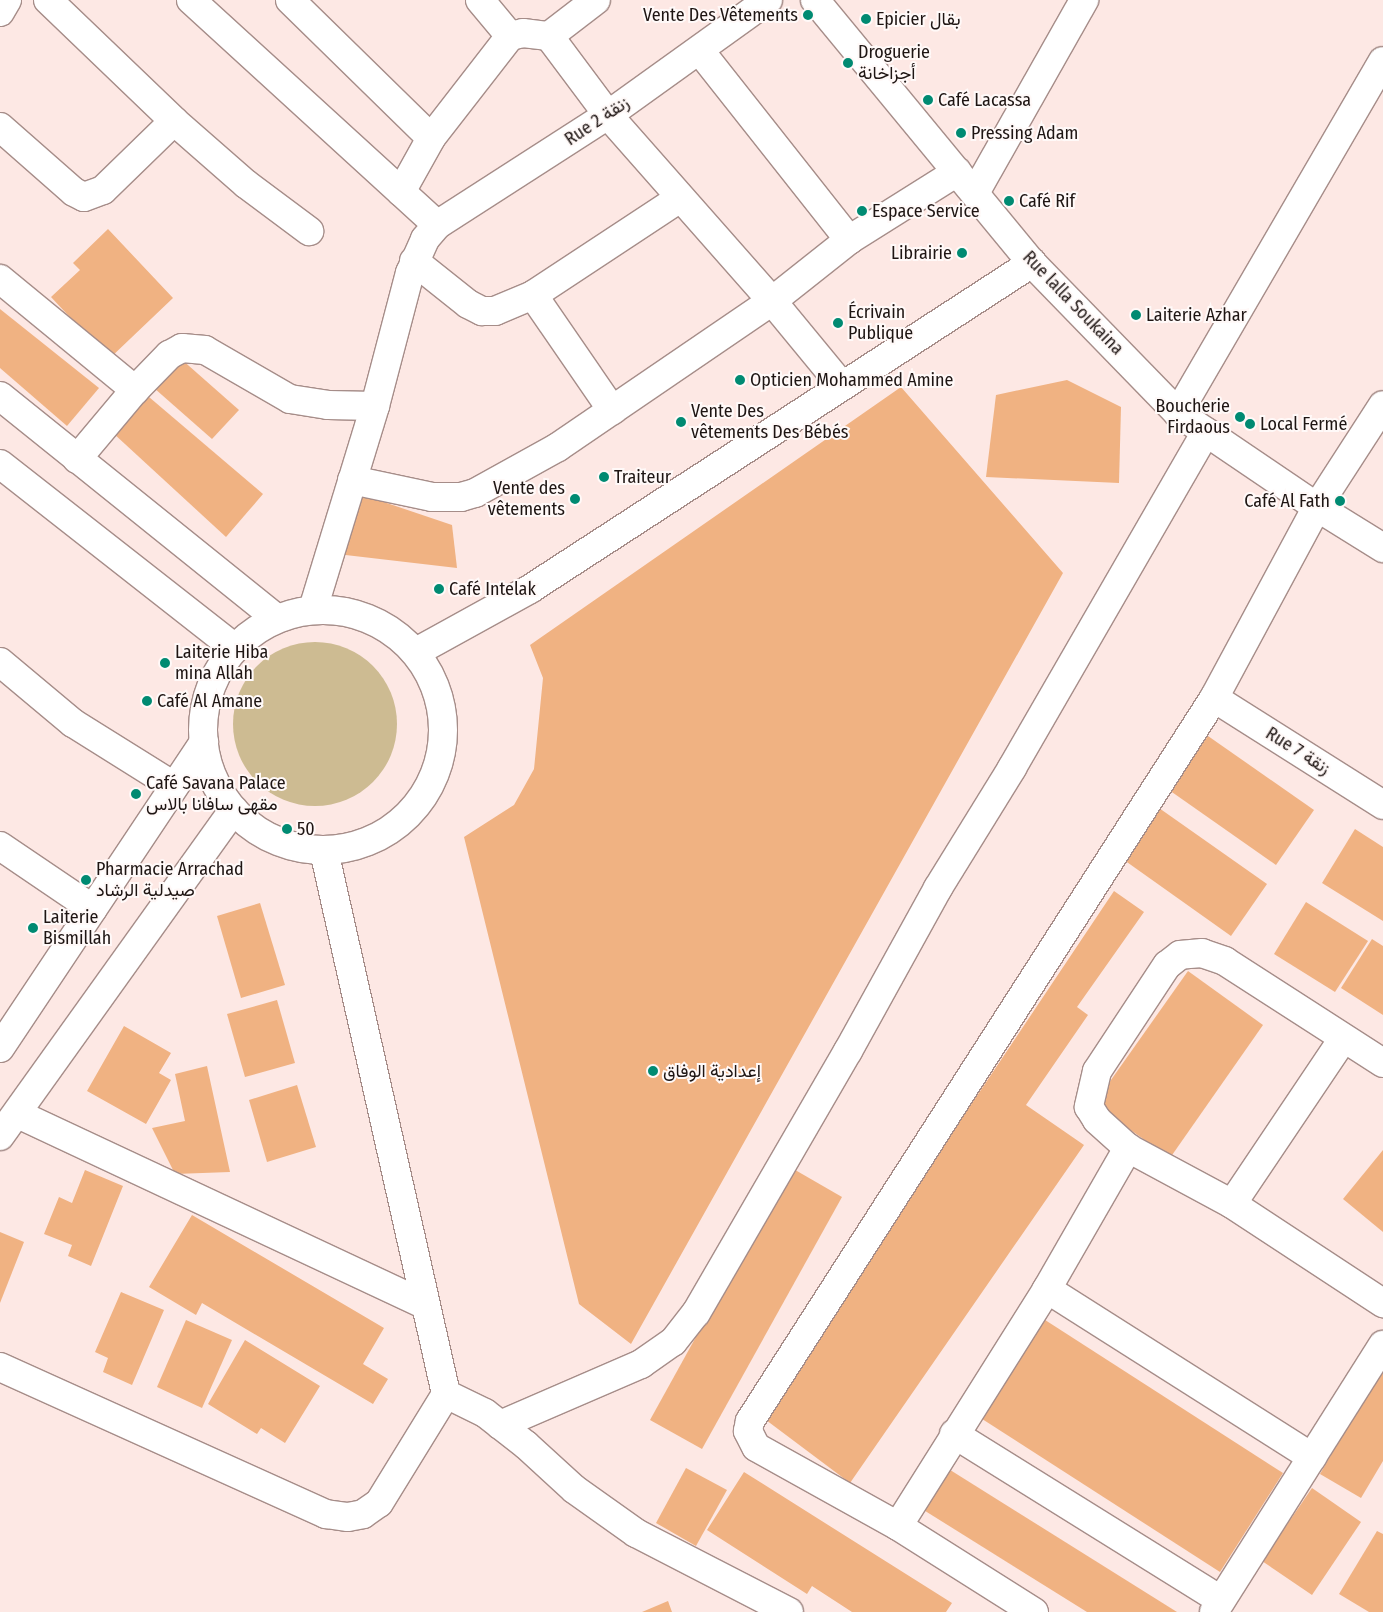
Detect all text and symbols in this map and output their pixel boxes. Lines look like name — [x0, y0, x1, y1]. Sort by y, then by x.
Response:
place label: Vente Des Vêtements — [643, 4, 798, 26]
place label: Epicier بقال — [876, 8, 961, 30]
marker: Vente Des Vêtements — [802, 9, 814, 21]
marker: Epicier بقال — [860, 13, 872, 25]
place label: Droguerie أجزاخانة — [858, 42, 930, 84]
marker: Droguerie أجزاخانة — [842, 57, 854, 69]
place label: Café Lacassa — [938, 89, 1031, 111]
street label: Rue 2 زنقة — [561, 92, 633, 150]
marker: Café Lacassa — [922, 94, 934, 106]
place label: Pressing Adam — [971, 122, 1078, 144]
marker: Pressing Adam — [955, 127, 967, 139]
place label: Café Rif — [1019, 190, 1075, 212]
marker: Café Rif — [1003, 195, 1015, 207]
place label: Espace Service — [872, 200, 980, 222]
marker: Espace Service — [856, 205, 868, 217]
place label: Librairie — [891, 242, 952, 264]
marker: Librairie — [956, 247, 968, 259]
street label: Rue lalla Soukaina — [1018, 247, 1128, 359]
place label: Écrivain Publique — [848, 302, 913, 344]
place label: Laiterie Azhar — [1146, 304, 1247, 326]
marker: Laiterie Azhar — [1130, 309, 1142, 321]
marker: Écrivain Publique — [832, 317, 844, 329]
place label: Opticien Mohammed Amine — [750, 369, 953, 391]
marker: Opticien Mohammed Amine — [734, 374, 746, 386]
place label: Boucherie Firdaous — [1155, 396, 1230, 438]
place label: Vente Des vêtements Des Bébés — [691, 401, 849, 444]
marker: Boucherie Firdaous — [1234, 411, 1246, 423]
place label: Local Fermé — [1260, 413, 1347, 435]
marker: Vente Des vêtements Des Bébés — [675, 416, 687, 428]
marker: Local Fermé — [1244, 418, 1256, 430]
place label: Traiteur — [614, 466, 671, 488]
marker: Traiteur — [598, 471, 610, 483]
place label: Vente des vêtements — [488, 478, 565, 520]
place label: Café Al Fath — [1244, 490, 1330, 512]
marker: Vente des vêtements — [569, 493, 581, 505]
marker: Café Al Fath — [1334, 495, 1346, 507]
place label: Café Intelak — [449, 578, 536, 600]
marker: Café Intelak — [433, 583, 445, 595]
place label: Laiterie Hiba mina Allah — [175, 642, 268, 684]
marker: Laiterie Hiba mina Allah — [159, 657, 171, 669]
place label: Café Al Amane — [157, 690, 262, 712]
marker: Café Al Amane — [141, 695, 153, 707]
street label: Rue 7 زنقة — [1262, 723, 1334, 779]
place label: Café Savana Palace مقهى سافانا بالاس — [146, 773, 286, 816]
marker: Café Savana Palace مقهى سافانا بالاس — [130, 788, 142, 800]
place label: 50 — [297, 818, 315, 840]
marker: 50 — [281, 823, 293, 835]
place label: Pharmacie Arrachad صيدلية الرشاد — [96, 859, 244, 902]
marker: Pharmacie Arrachad صيدلية الرشاد — [80, 874, 92, 886]
place label: Laiterie Bismillah — [43, 907, 111, 950]
marker: Laiterie Bismillah — [27, 922, 39, 934]
place label: إعدادية الوفاق — [663, 1060, 761, 1082]
marker: إعدادية الوفاق — [647, 1065, 659, 1077]

